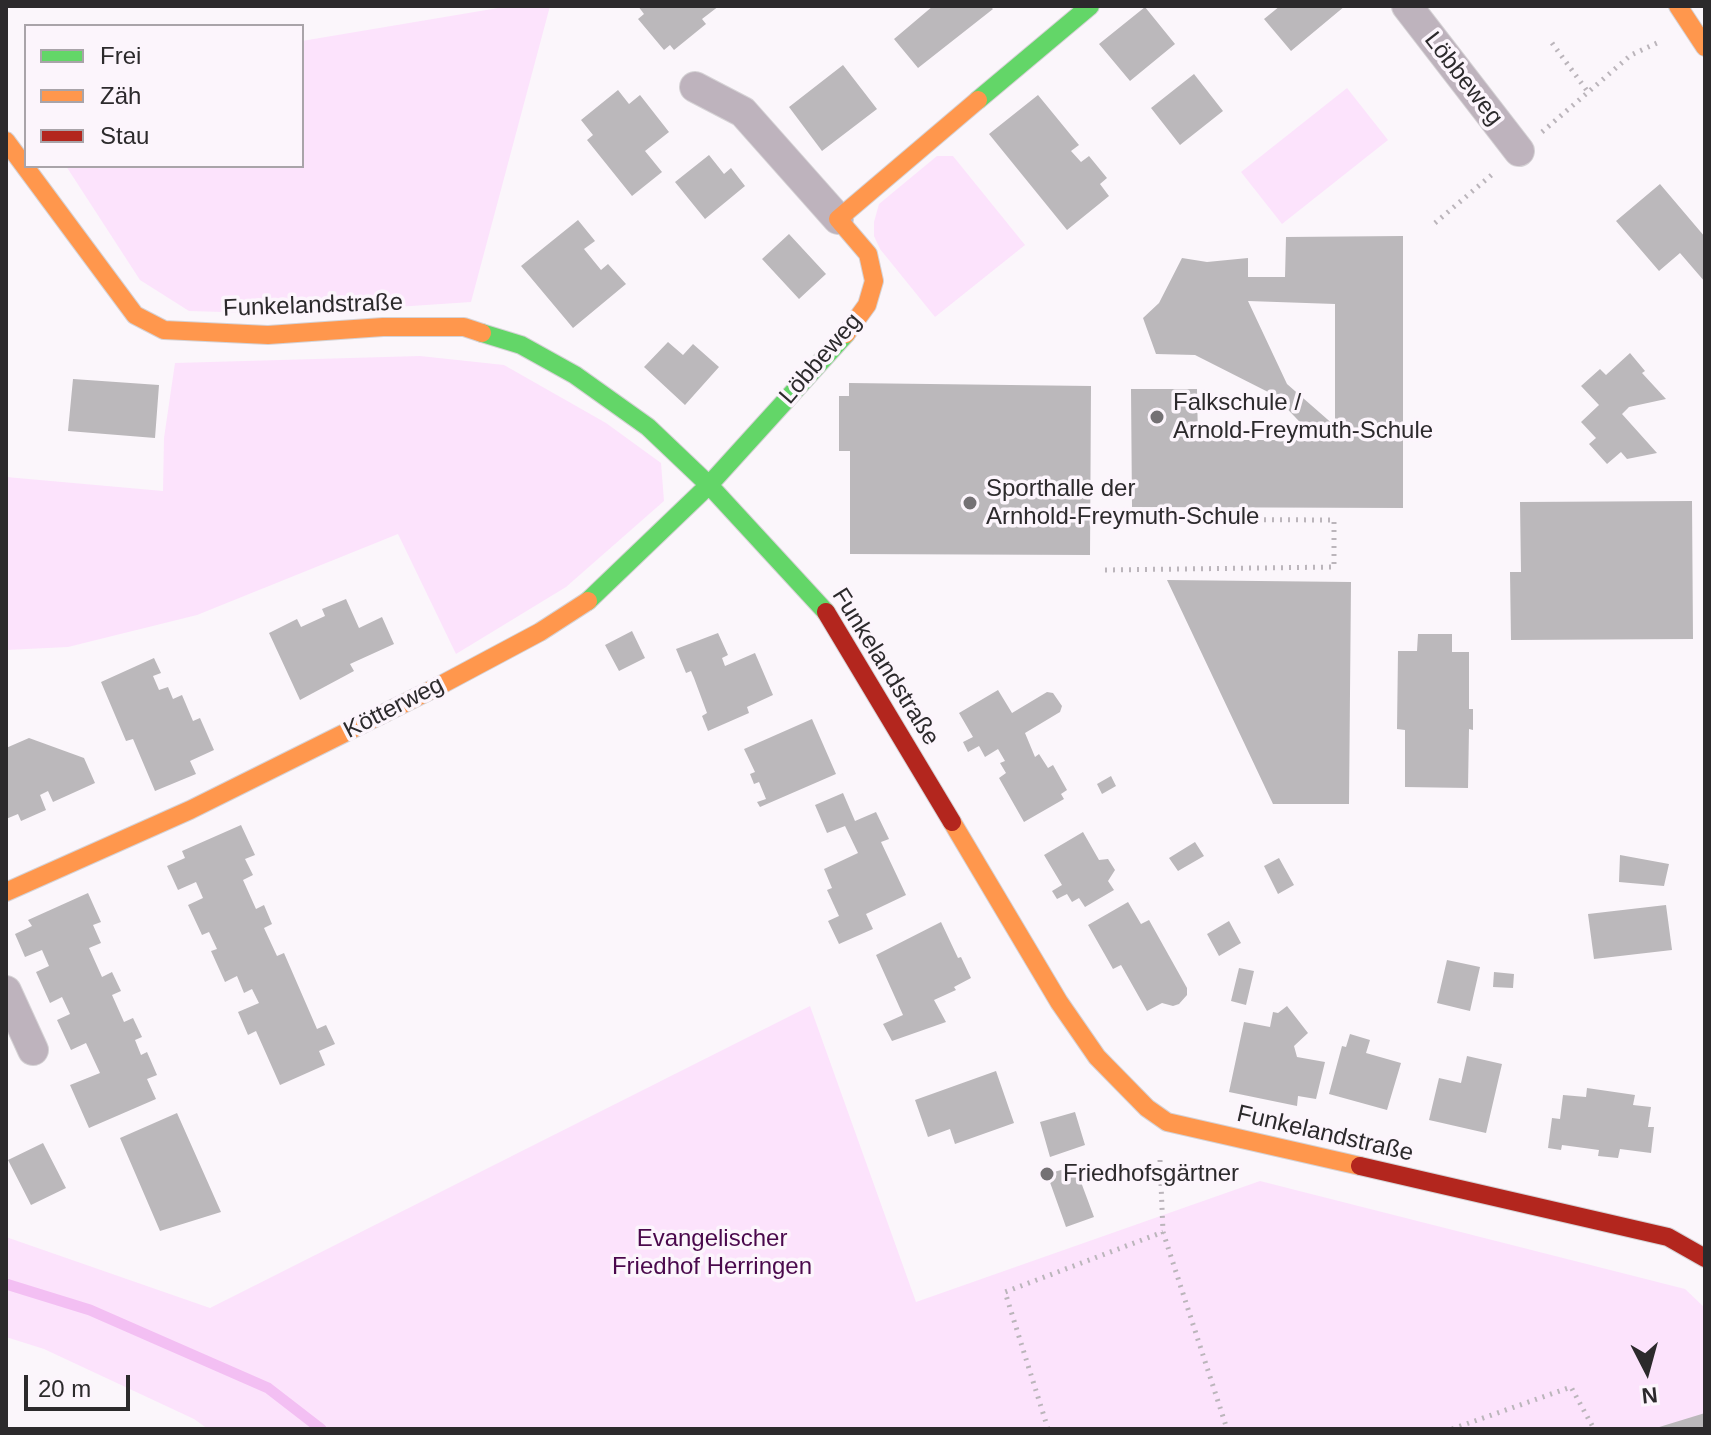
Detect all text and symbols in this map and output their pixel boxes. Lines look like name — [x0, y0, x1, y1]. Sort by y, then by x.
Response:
legend — [24, 24, 304, 168]
street label: Löbbeweg — [1418, 26, 1508, 132]
text: Frei — [100, 42, 141, 69]
text: Zäh — [100, 82, 141, 109]
text: Stau — [100, 122, 149, 149]
street label: Funkelandstraße — [223, 288, 403, 324]
street label: Löbbeweg — [774, 308, 868, 410]
place label: Falkschule / Arnold-Freymuth-Schule — [1173, 389, 1433, 445]
marker: Falkschule / Arnold-Freymuth-Schule — [1148, 408, 1166, 426]
place label: Sporthalle der Arnhold-Freymuth-Schule — [986, 475, 1259, 531]
marker: Sporthalle der Arnhold-Freymuth-Schule — [961, 494, 979, 512]
street label: Funkelandstraße — [825, 583, 945, 751]
street label: Kötterweg — [339, 671, 449, 745]
street label: Funkelandstraße — [1234, 1100, 1416, 1168]
place label: Friedhofsgärtner — [1063, 1160, 1239, 1188]
marker: Friedhofsgärtner — [1038, 1165, 1056, 1183]
park label: Evangelischer Friedhof Herringen — [612, 1225, 812, 1281]
north arrow — [1607, 1331, 1687, 1411]
scale bar — [28, 1359, 134, 1409]
text: 20 m — [38, 1375, 91, 1402]
text: N — [1640, 1382, 1659, 1409]

